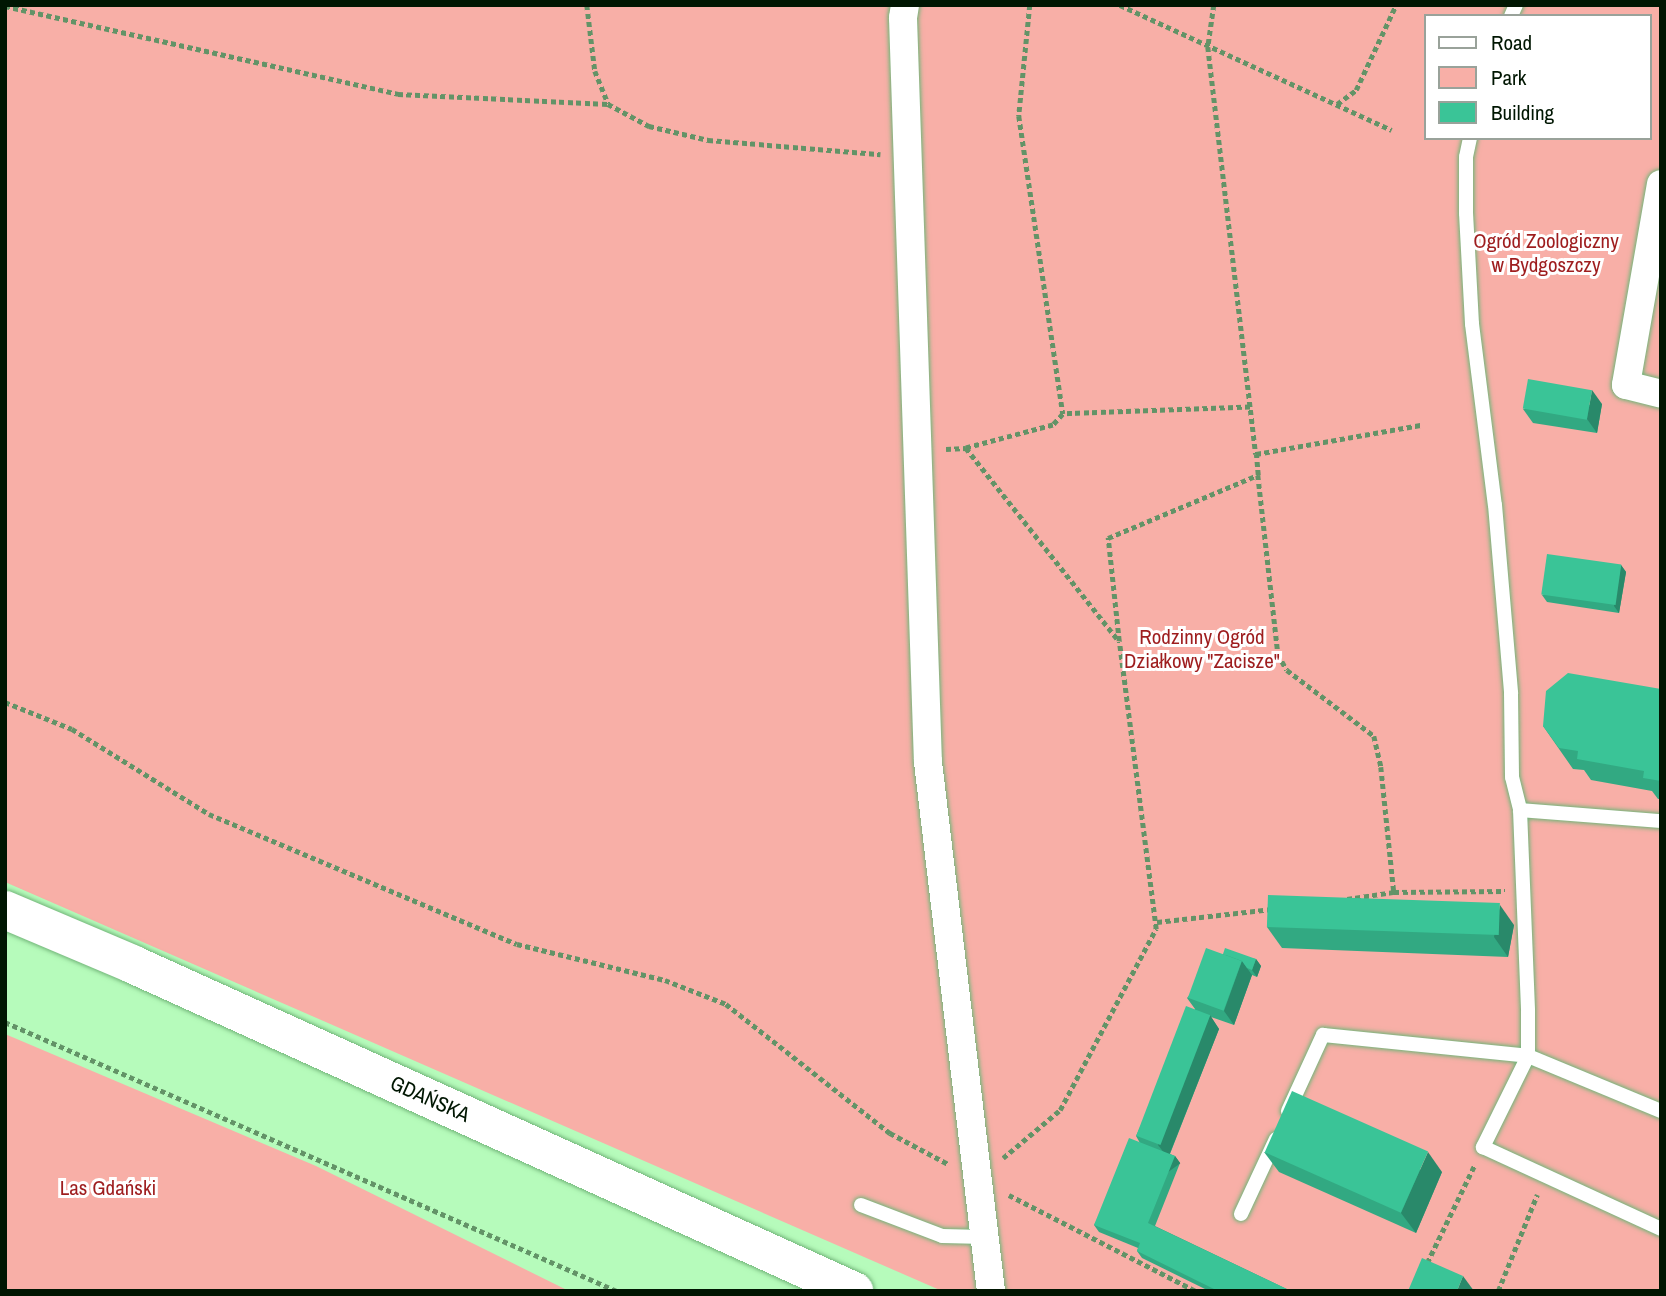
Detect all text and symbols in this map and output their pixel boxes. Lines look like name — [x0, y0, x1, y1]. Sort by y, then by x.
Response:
legend — [1424, 14, 1652, 140]
text: Road — [1491, 28, 1532, 57]
text: Park — [1491, 63, 1526, 92]
text: Building — [1491, 98, 1554, 127]
park label: Ogród Zoologiczny w Bydgoszczy — [1473, 228, 1619, 278]
park label: Rodzinny Ogród Działkowy "Zacisze" — [1124, 624, 1280, 674]
street label: GDAŃSKA — [386, 1070, 474, 1128]
park label: Las Gdański — [60, 1175, 156, 1201]

